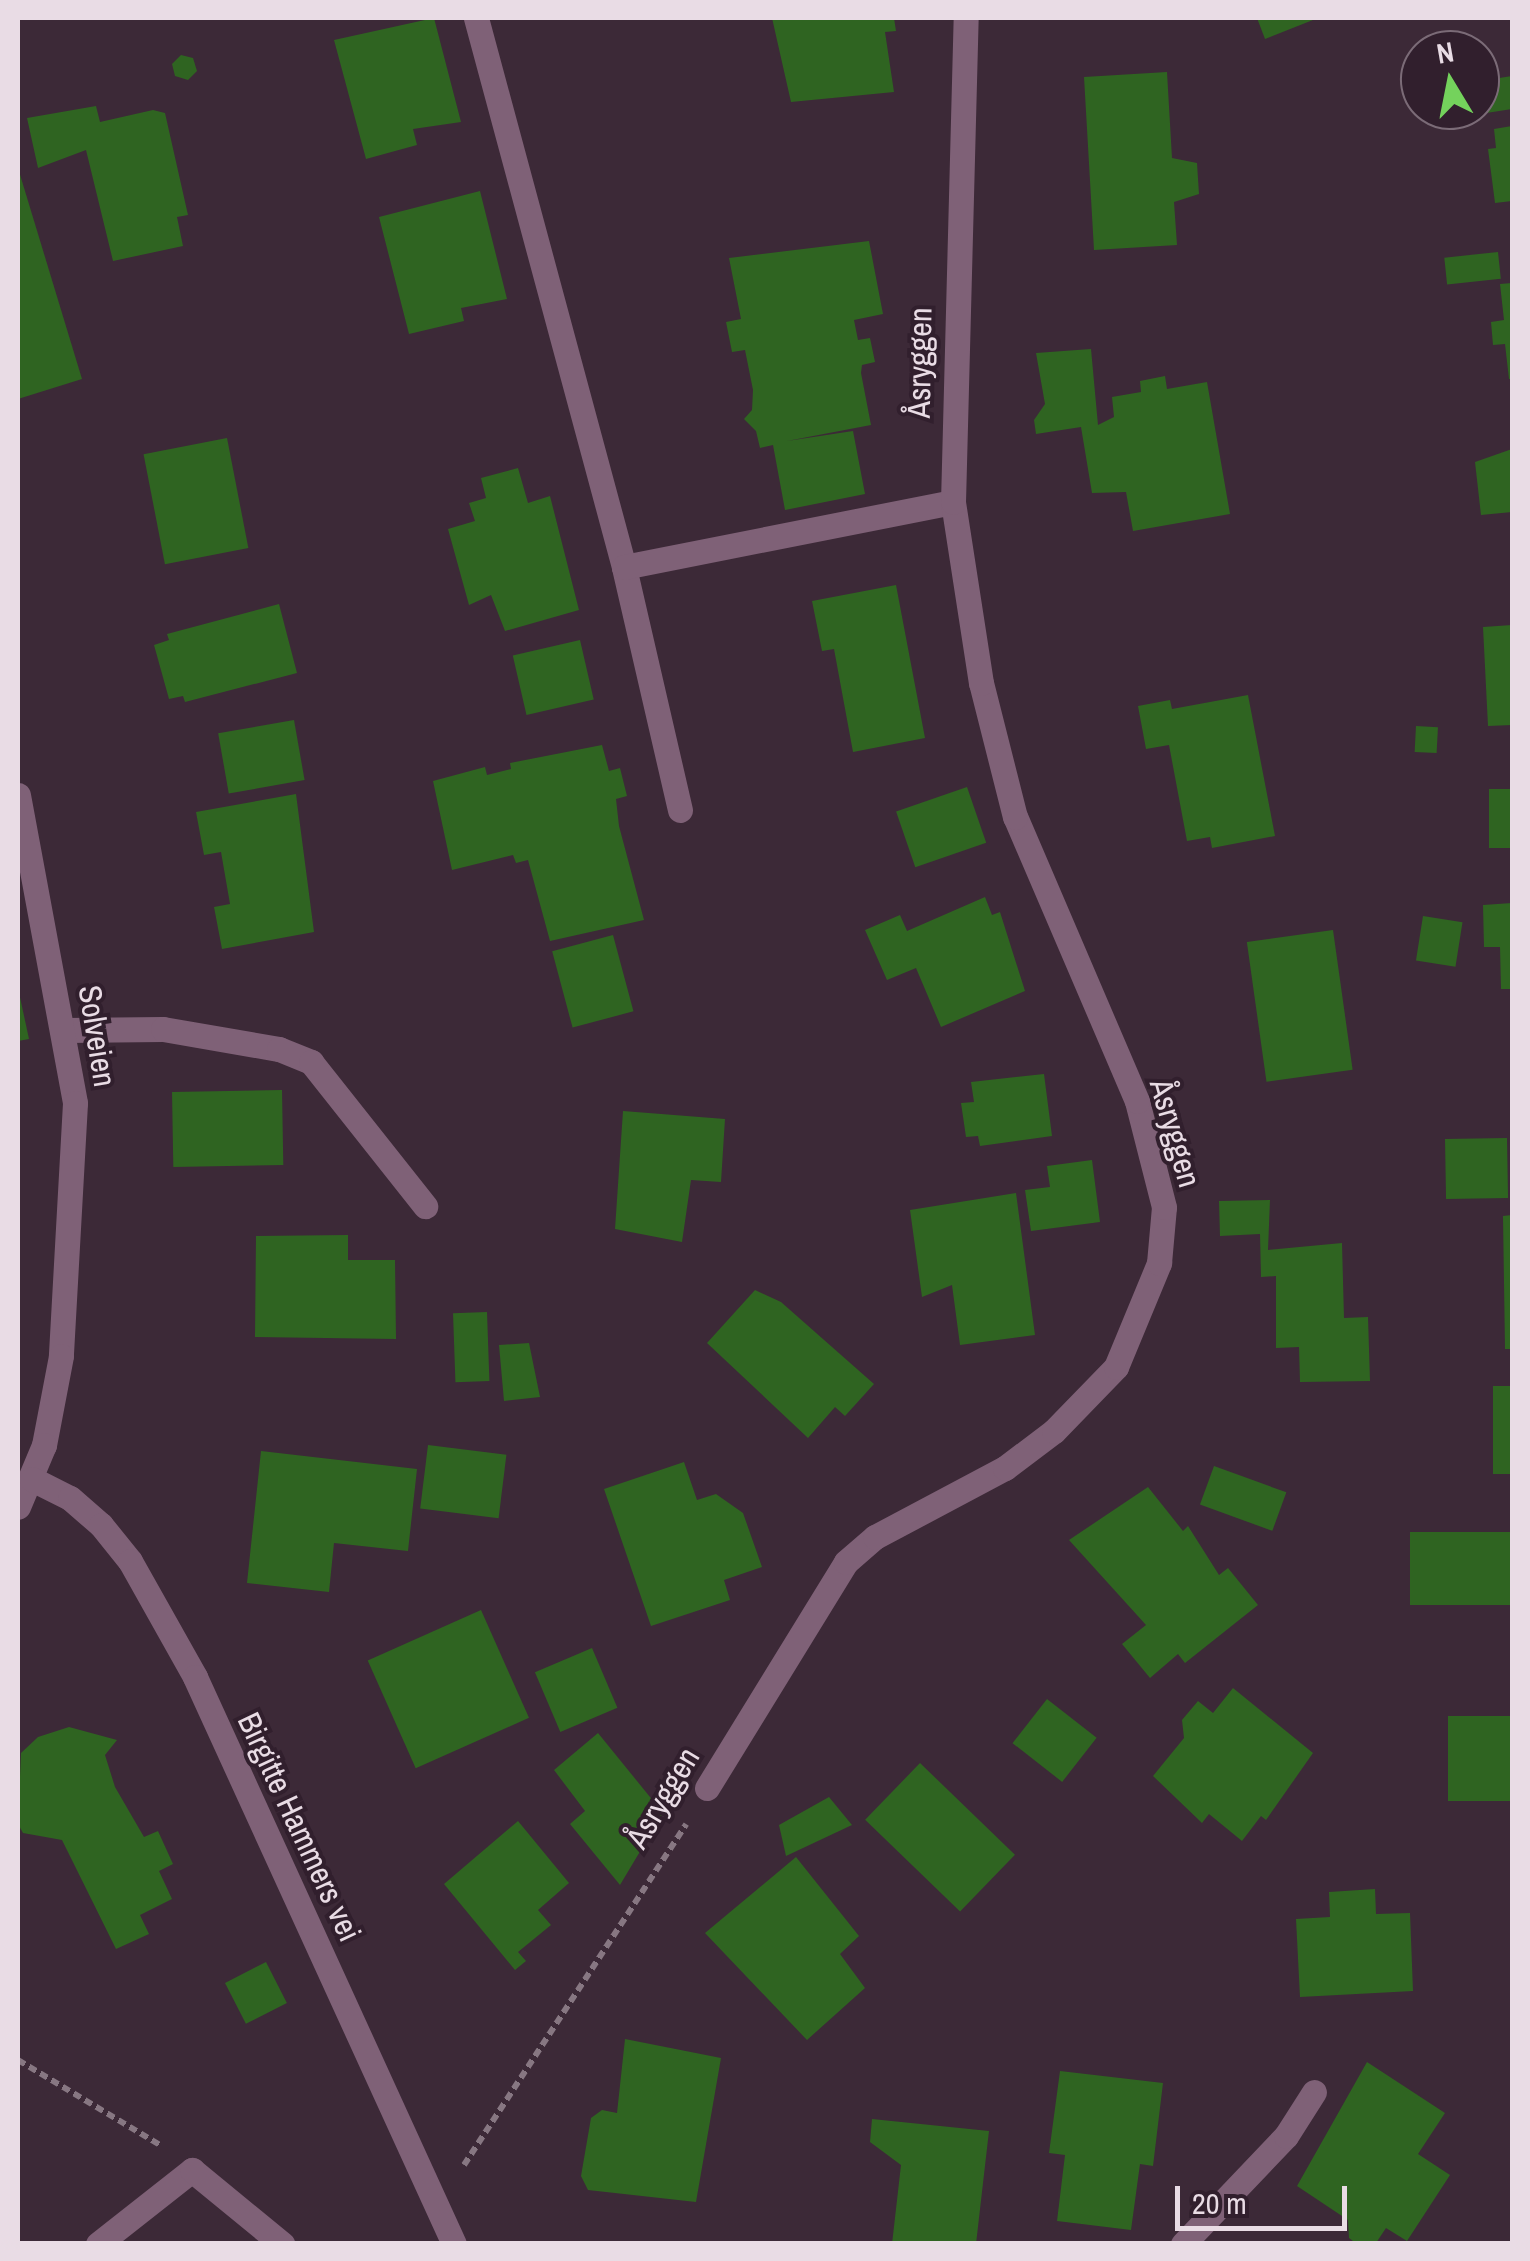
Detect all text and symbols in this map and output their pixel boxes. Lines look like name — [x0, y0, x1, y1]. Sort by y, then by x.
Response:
north arrow — [1400, 30, 1500, 130]
text: N — [1434, 32, 1457, 73]
street label: Åsryggen — [900, 307, 940, 419]
street label: Solveien — [70, 983, 124, 1089]
street label: Åsryggen — [1141, 1074, 1209, 1192]
street label: Birgitte Hammers vei — [229, 1707, 369, 1947]
street label: Åsryggen — [618, 1741, 708, 1855]
scale bar — [1180, 2166, 1352, 2228]
text: 20 m — [1192, 2183, 1247, 2223]

